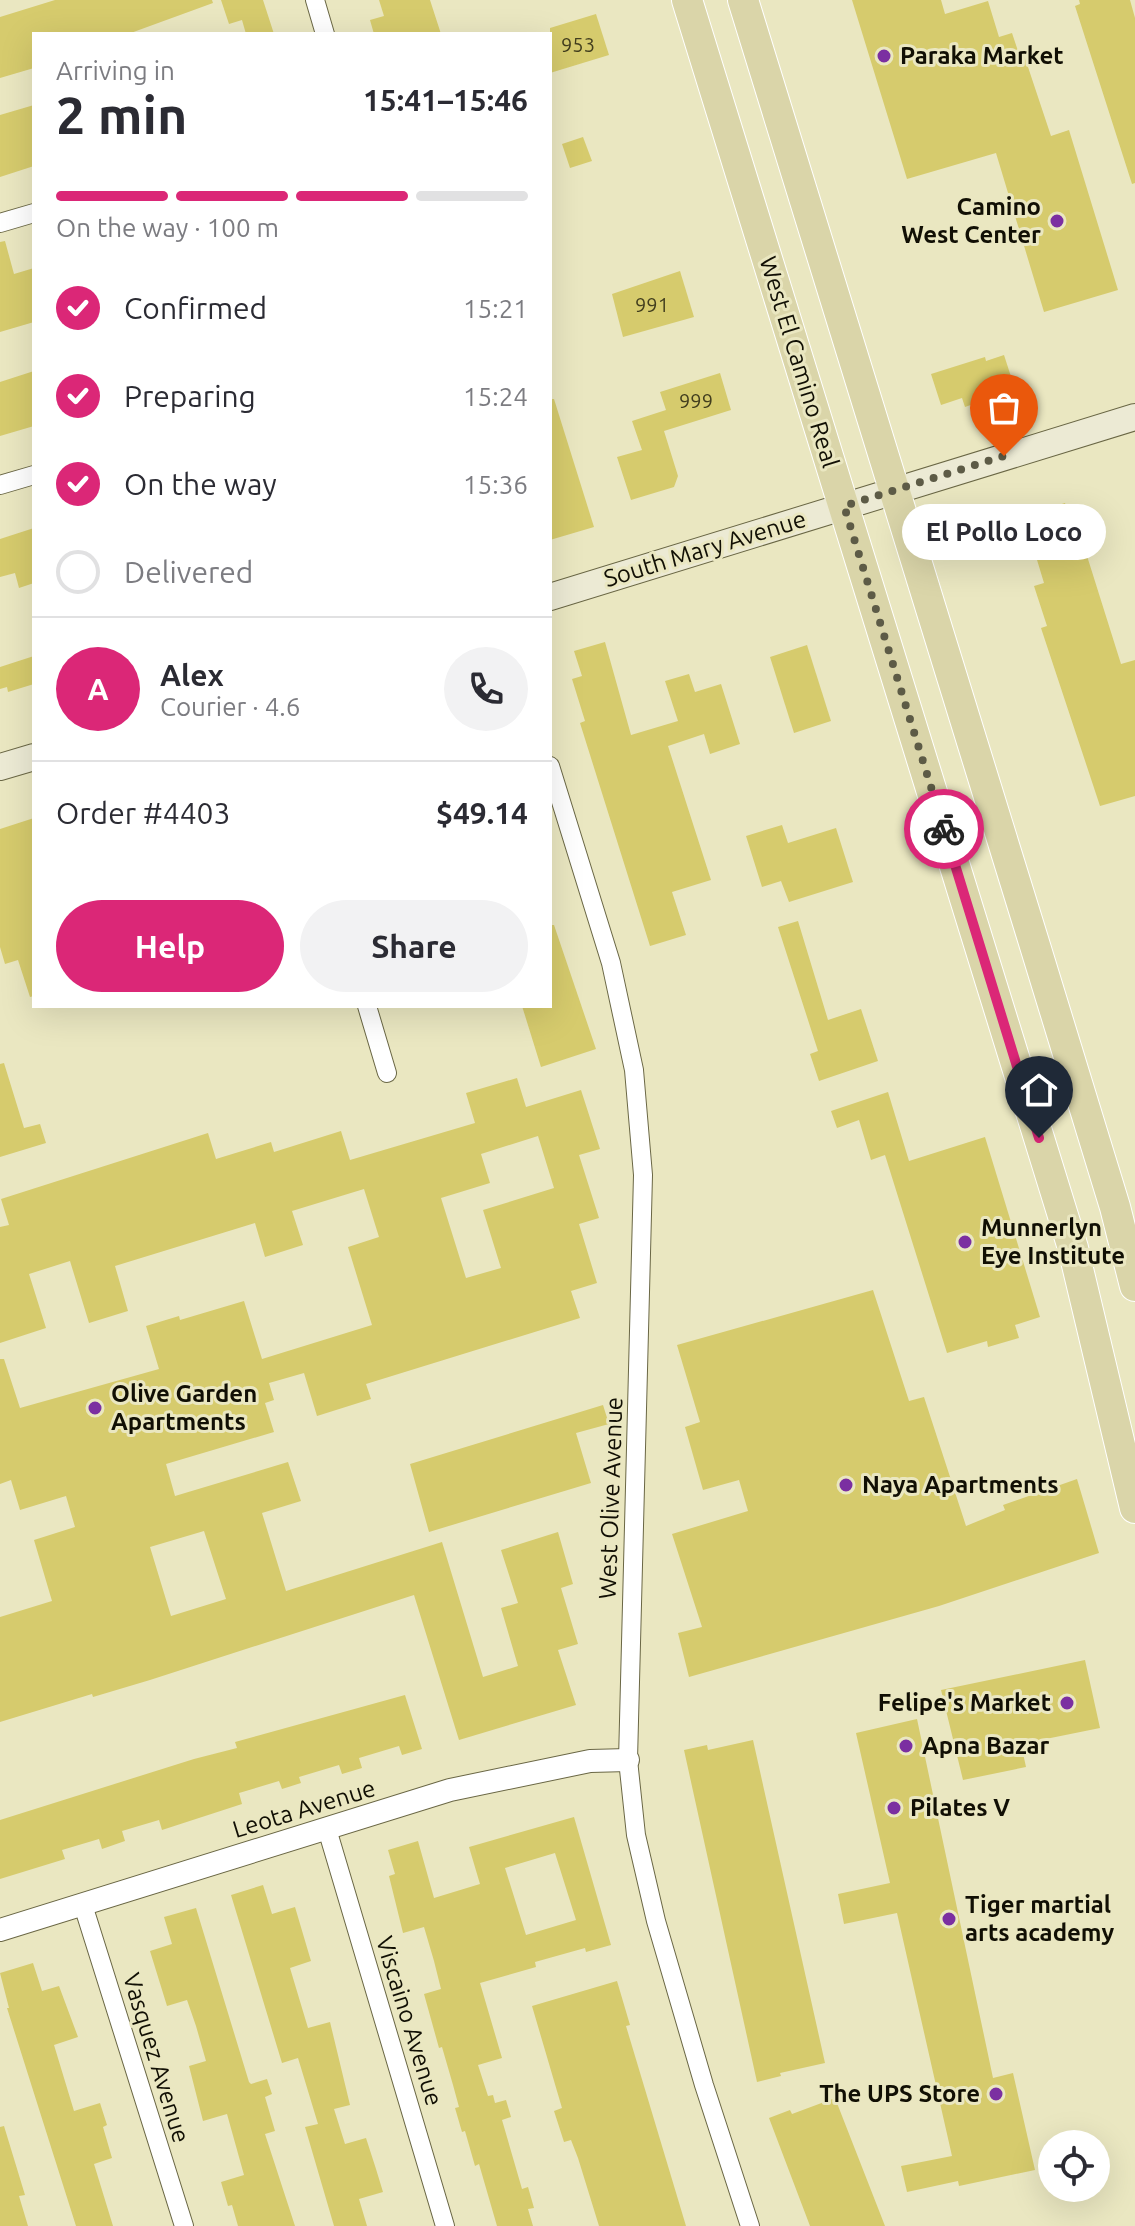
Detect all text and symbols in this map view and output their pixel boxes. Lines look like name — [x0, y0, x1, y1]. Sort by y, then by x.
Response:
house number: 953 — [561, 33, 595, 56]
place label: Paraka Market — [900, 42, 1064, 69]
marker: Paraka Market — [875, 47, 893, 65]
text: Arriving in — [56, 56, 175, 85]
text: 15:41–15:46 — [363, 83, 528, 117]
text: 2 min — [56, 86, 187, 144]
place label: Camino West Center — [901, 193, 1041, 248]
marker: Camino West Center — [1048, 212, 1066, 230]
text: On the way · 100 m — [56, 213, 279, 242]
street label: West El Camino Real — [755, 253, 844, 471]
icon: check — [56, 286, 100, 330]
text: Confirmed — [124, 291, 267, 325]
house number: 991 — [635, 293, 669, 316]
text: 15:21 — [463, 294, 528, 323]
icon: check — [56, 374, 100, 418]
pin — [970, 374, 1038, 456]
text: Preparing — [124, 379, 256, 413]
text: 15:24 — [463, 382, 528, 411]
icon: bag — [982, 386, 1026, 430]
house number: 999 — [679, 389, 713, 412]
icon: check — [56, 462, 100, 506]
text: On the way — [124, 467, 277, 501]
text: 15:36 — [463, 470, 528, 499]
callout: El Pollo Loco — [902, 504, 1106, 560]
street label: South Mary Avenue — [601, 505, 809, 592]
text: El Pollo Loco — [926, 517, 1082, 546]
text: Delivered — [124, 555, 253, 589]
button: phone — [444, 647, 528, 731]
text: Alex — [160, 658, 224, 692]
text: A — [87, 672, 109, 706]
text: Courier · 4.6 — [160, 692, 300, 721]
courier — [904, 789, 984, 869]
text: Order #4403 — [56, 796, 230, 830]
text: $49.14 — [436, 796, 528, 830]
icon: bike — [922, 807, 966, 851]
button: Help — [56, 900, 284, 992]
button: Share — [300, 900, 528, 992]
pin — [1005, 1056, 1073, 1138]
icon: home — [1017, 1068, 1061, 1112]
place label: Munnerlyn Eye Institute — [981, 1214, 1125, 1269]
marker: Munnerlyn Eye Institute — [956, 1233, 974, 1251]
place label: Olive Garden Apartments — [111, 1380, 257, 1435]
street label: West Olive Avenue — [593, 1396, 628, 1600]
marker: Olive Garden Apartments — [86, 1399, 104, 1417]
place label: Naya Apartments — [862, 1471, 1059, 1498]
marker: Naya Apartments — [837, 1476, 855, 1494]
place label: Felipe's Market — [878, 1689, 1051, 1716]
marker: Felipe's Market — [1058, 1694, 1076, 1712]
place label: Apna Bazar — [922, 1732, 1049, 1759]
marker: Apna Bazar — [897, 1737, 915, 1755]
street label: Leota Avenue — [229, 1774, 378, 1843]
place label: Pilates V — [910, 1794, 1010, 1821]
marker: Pilates V — [885, 1799, 903, 1817]
place label: Tiger martial arts academy — [965, 1891, 1115, 1946]
marker: Tiger martial arts academy — [940, 1910, 958, 1928]
street label: Viscaino Avenue — [371, 1933, 448, 2109]
street label: Vasquez Avenue — [118, 1970, 195, 2146]
place label: The UPS Store — [819, 2080, 980, 2107]
marker: The UPS Store — [987, 2085, 1005, 2103]
map controls — [1038, 2130, 1110, 2202]
button: locate — [1038, 2130, 1110, 2202]

